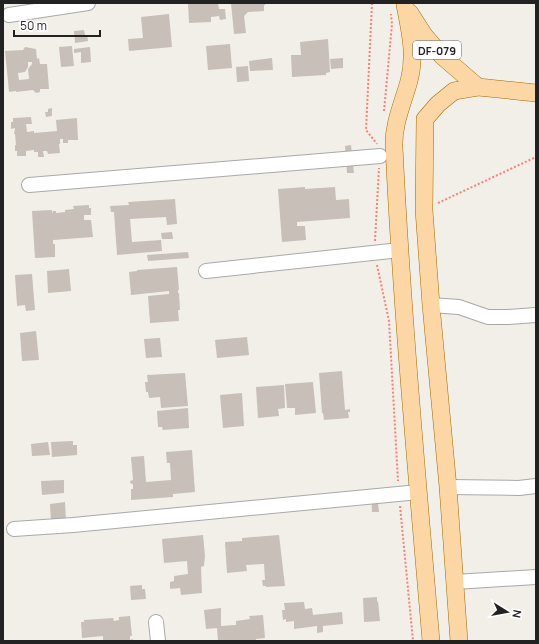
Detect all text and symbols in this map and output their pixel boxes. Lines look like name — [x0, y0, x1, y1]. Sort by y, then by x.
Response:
scale bar — [14, 12, 100, 38]
text: 50 m — [20, 17, 47, 34]
road number: DF-079 — [413, 41, 461, 59]
north arrow — [487, 592, 527, 632]
text: N — [509, 609, 525, 619]

